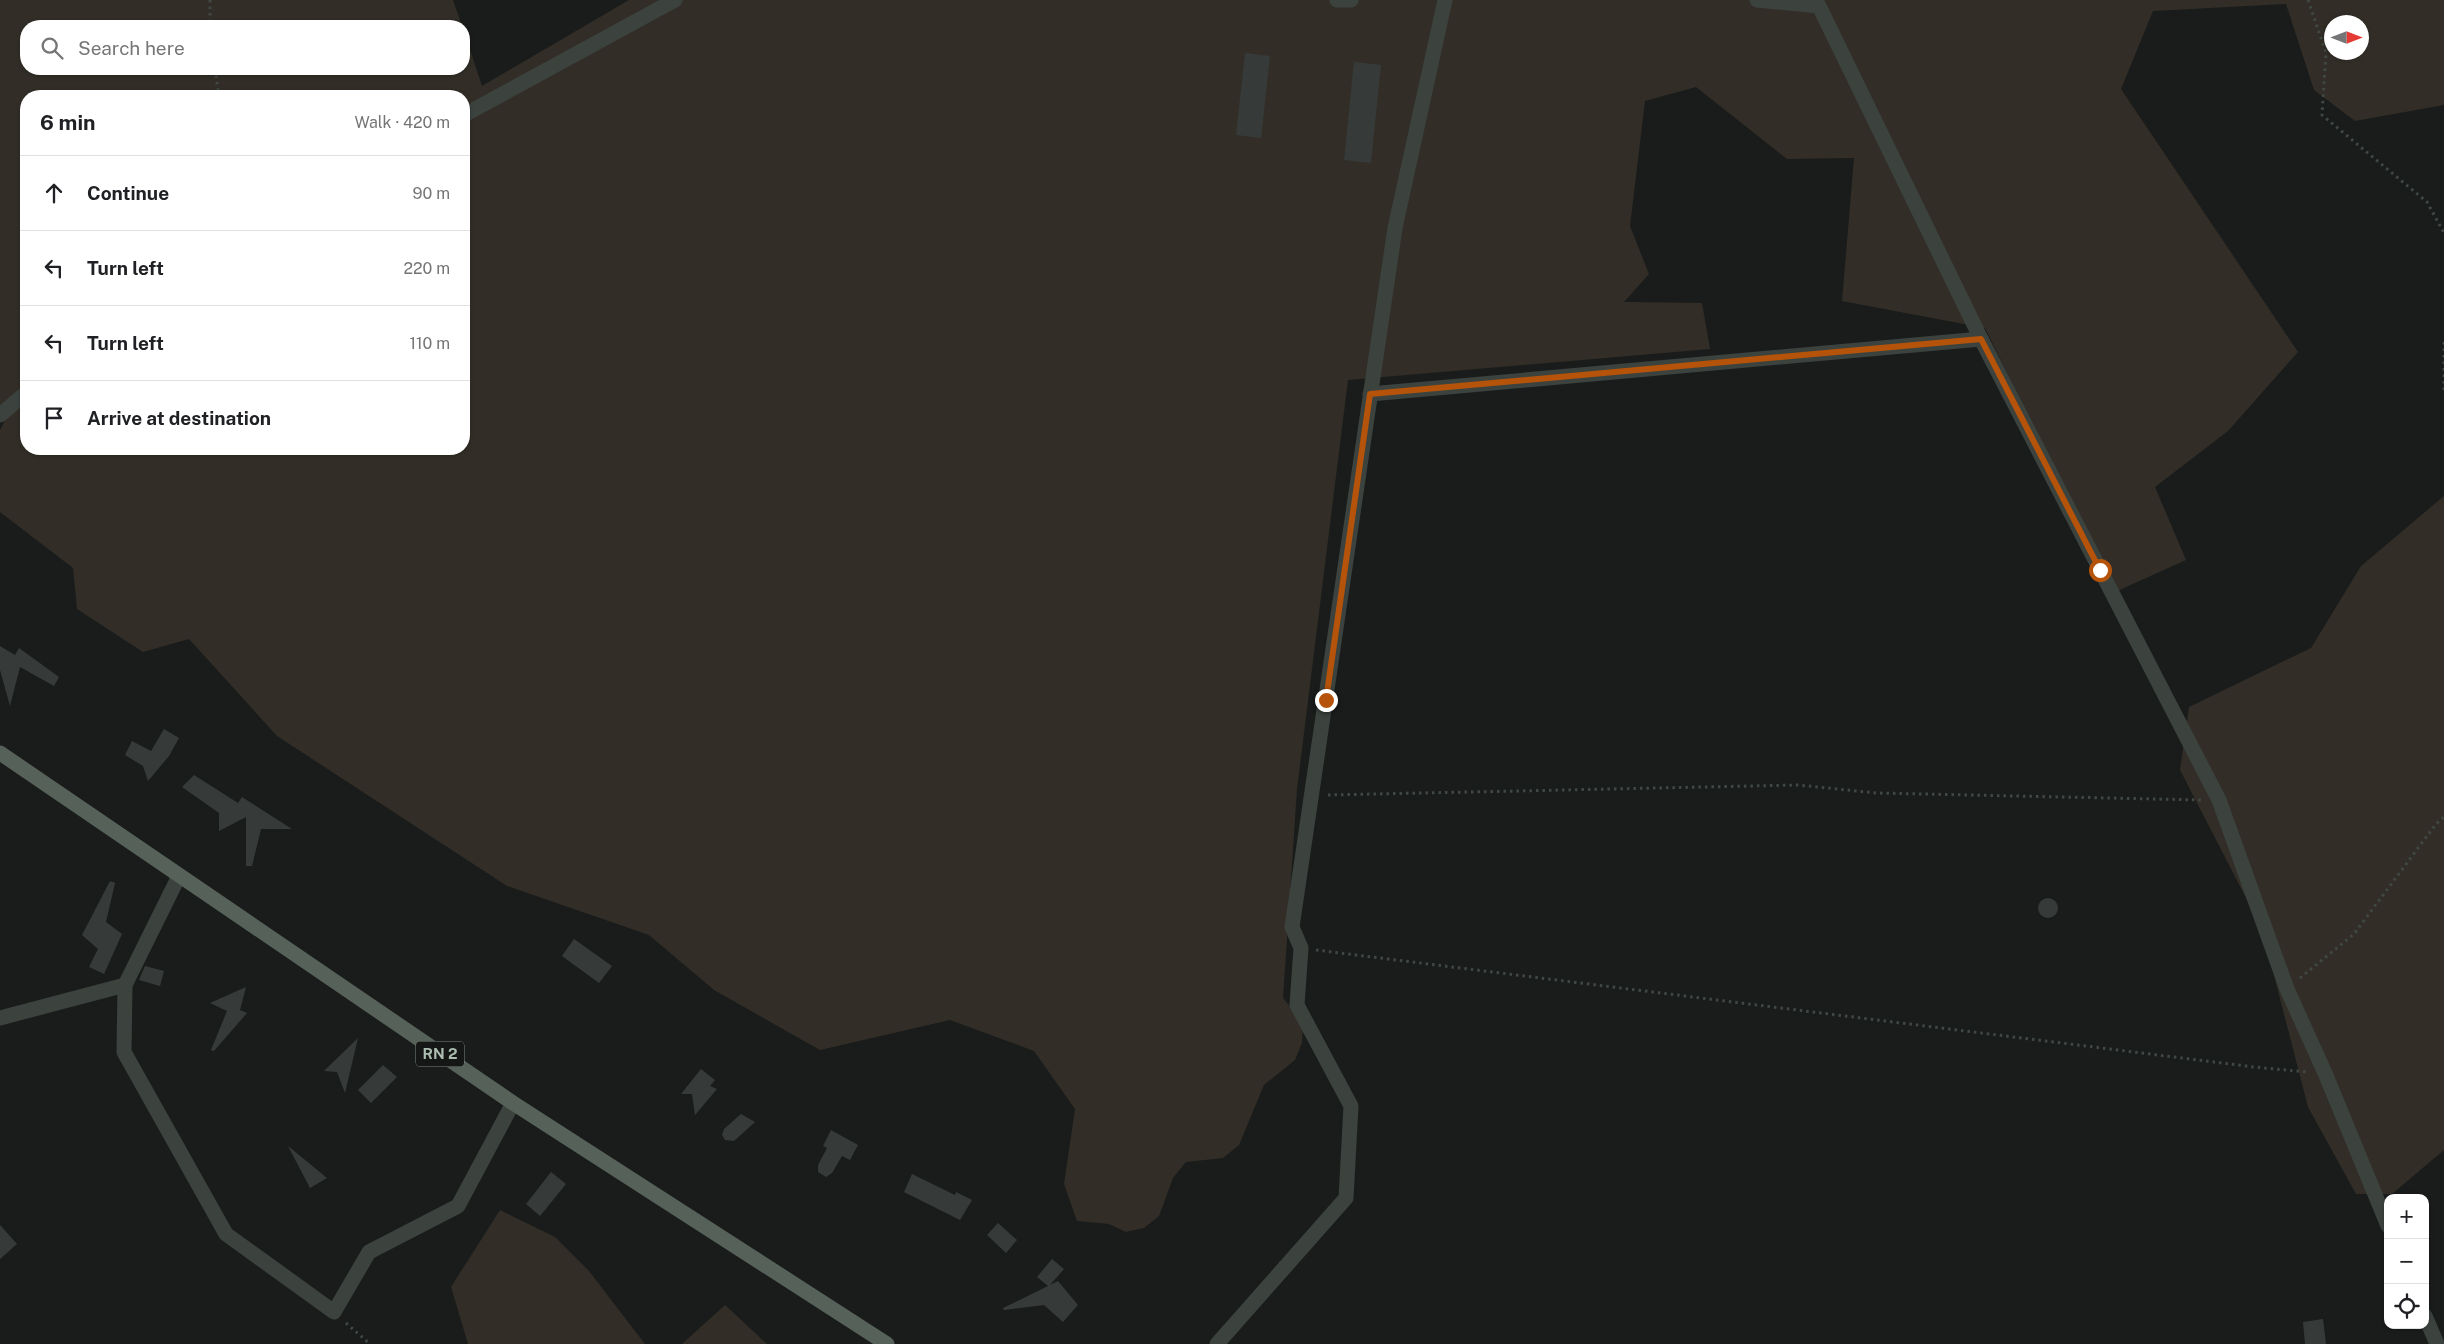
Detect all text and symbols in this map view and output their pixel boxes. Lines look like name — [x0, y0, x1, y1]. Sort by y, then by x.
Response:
north arrow — [2324, 15, 2369, 60]
search box — [20, 20, 470, 75]
icon: search — [38, 34, 66, 62]
text: Search here — [78, 37, 185, 59]
text: 6 min — [40, 110, 96, 135]
text: Walk · 420 m — [354, 113, 450, 132]
icon: ahead — [40, 179, 68, 207]
text: Continue — [87, 182, 169, 204]
text: 90 m — [413, 184, 450, 203]
icon: left — [40, 254, 68, 282]
text: Turn left — [87, 257, 164, 279]
text: 220 m — [403, 259, 450, 278]
icon: left — [40, 329, 68, 357]
text: Turn left — [87, 332, 164, 354]
text: 110 m — [409, 334, 450, 353]
icon: arrive — [40, 404, 68, 432]
text: Arrive at destination — [87, 407, 271, 429]
route start — [2089, 559, 2112, 582]
route end — [1315, 689, 1338, 712]
road number: RN 2 — [416, 1042, 464, 1066]
map controls — [2384, 1194, 2429, 1329]
button: + — [2384, 1194, 2429, 1239]
button: − — [2384, 1239, 2429, 1284]
button: locate — [2384, 1284, 2429, 1329]

